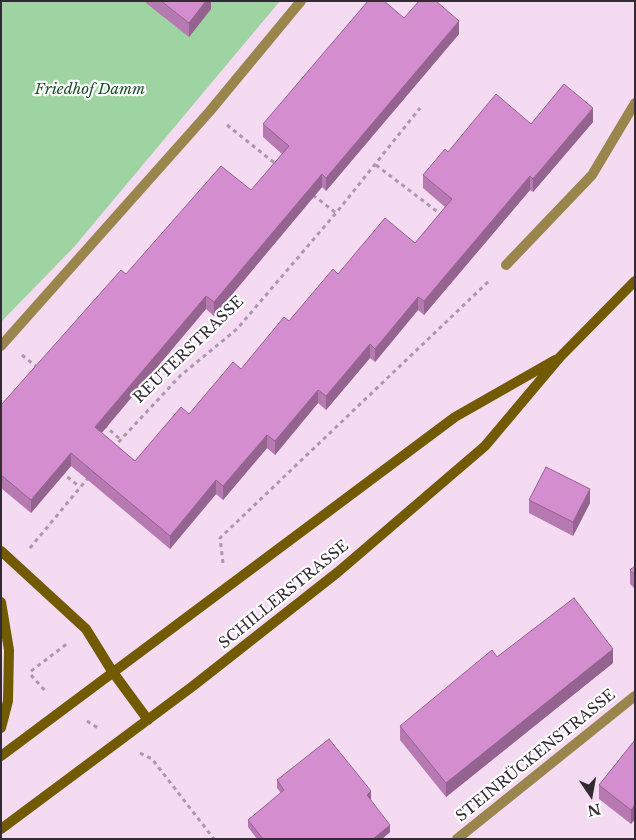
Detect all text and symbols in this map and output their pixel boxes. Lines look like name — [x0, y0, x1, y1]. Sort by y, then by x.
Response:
park label: Friedhof Damm — [35, 81, 145, 99]
street label: REUTERSTRASSE — [130, 293, 248, 407]
street label: SCHILLERSTRASSE — [216, 537, 352, 653]
street label: STEINRÜCKENSTRASSE — [453, 686, 619, 826]
north arrow — [566, 770, 616, 820]

